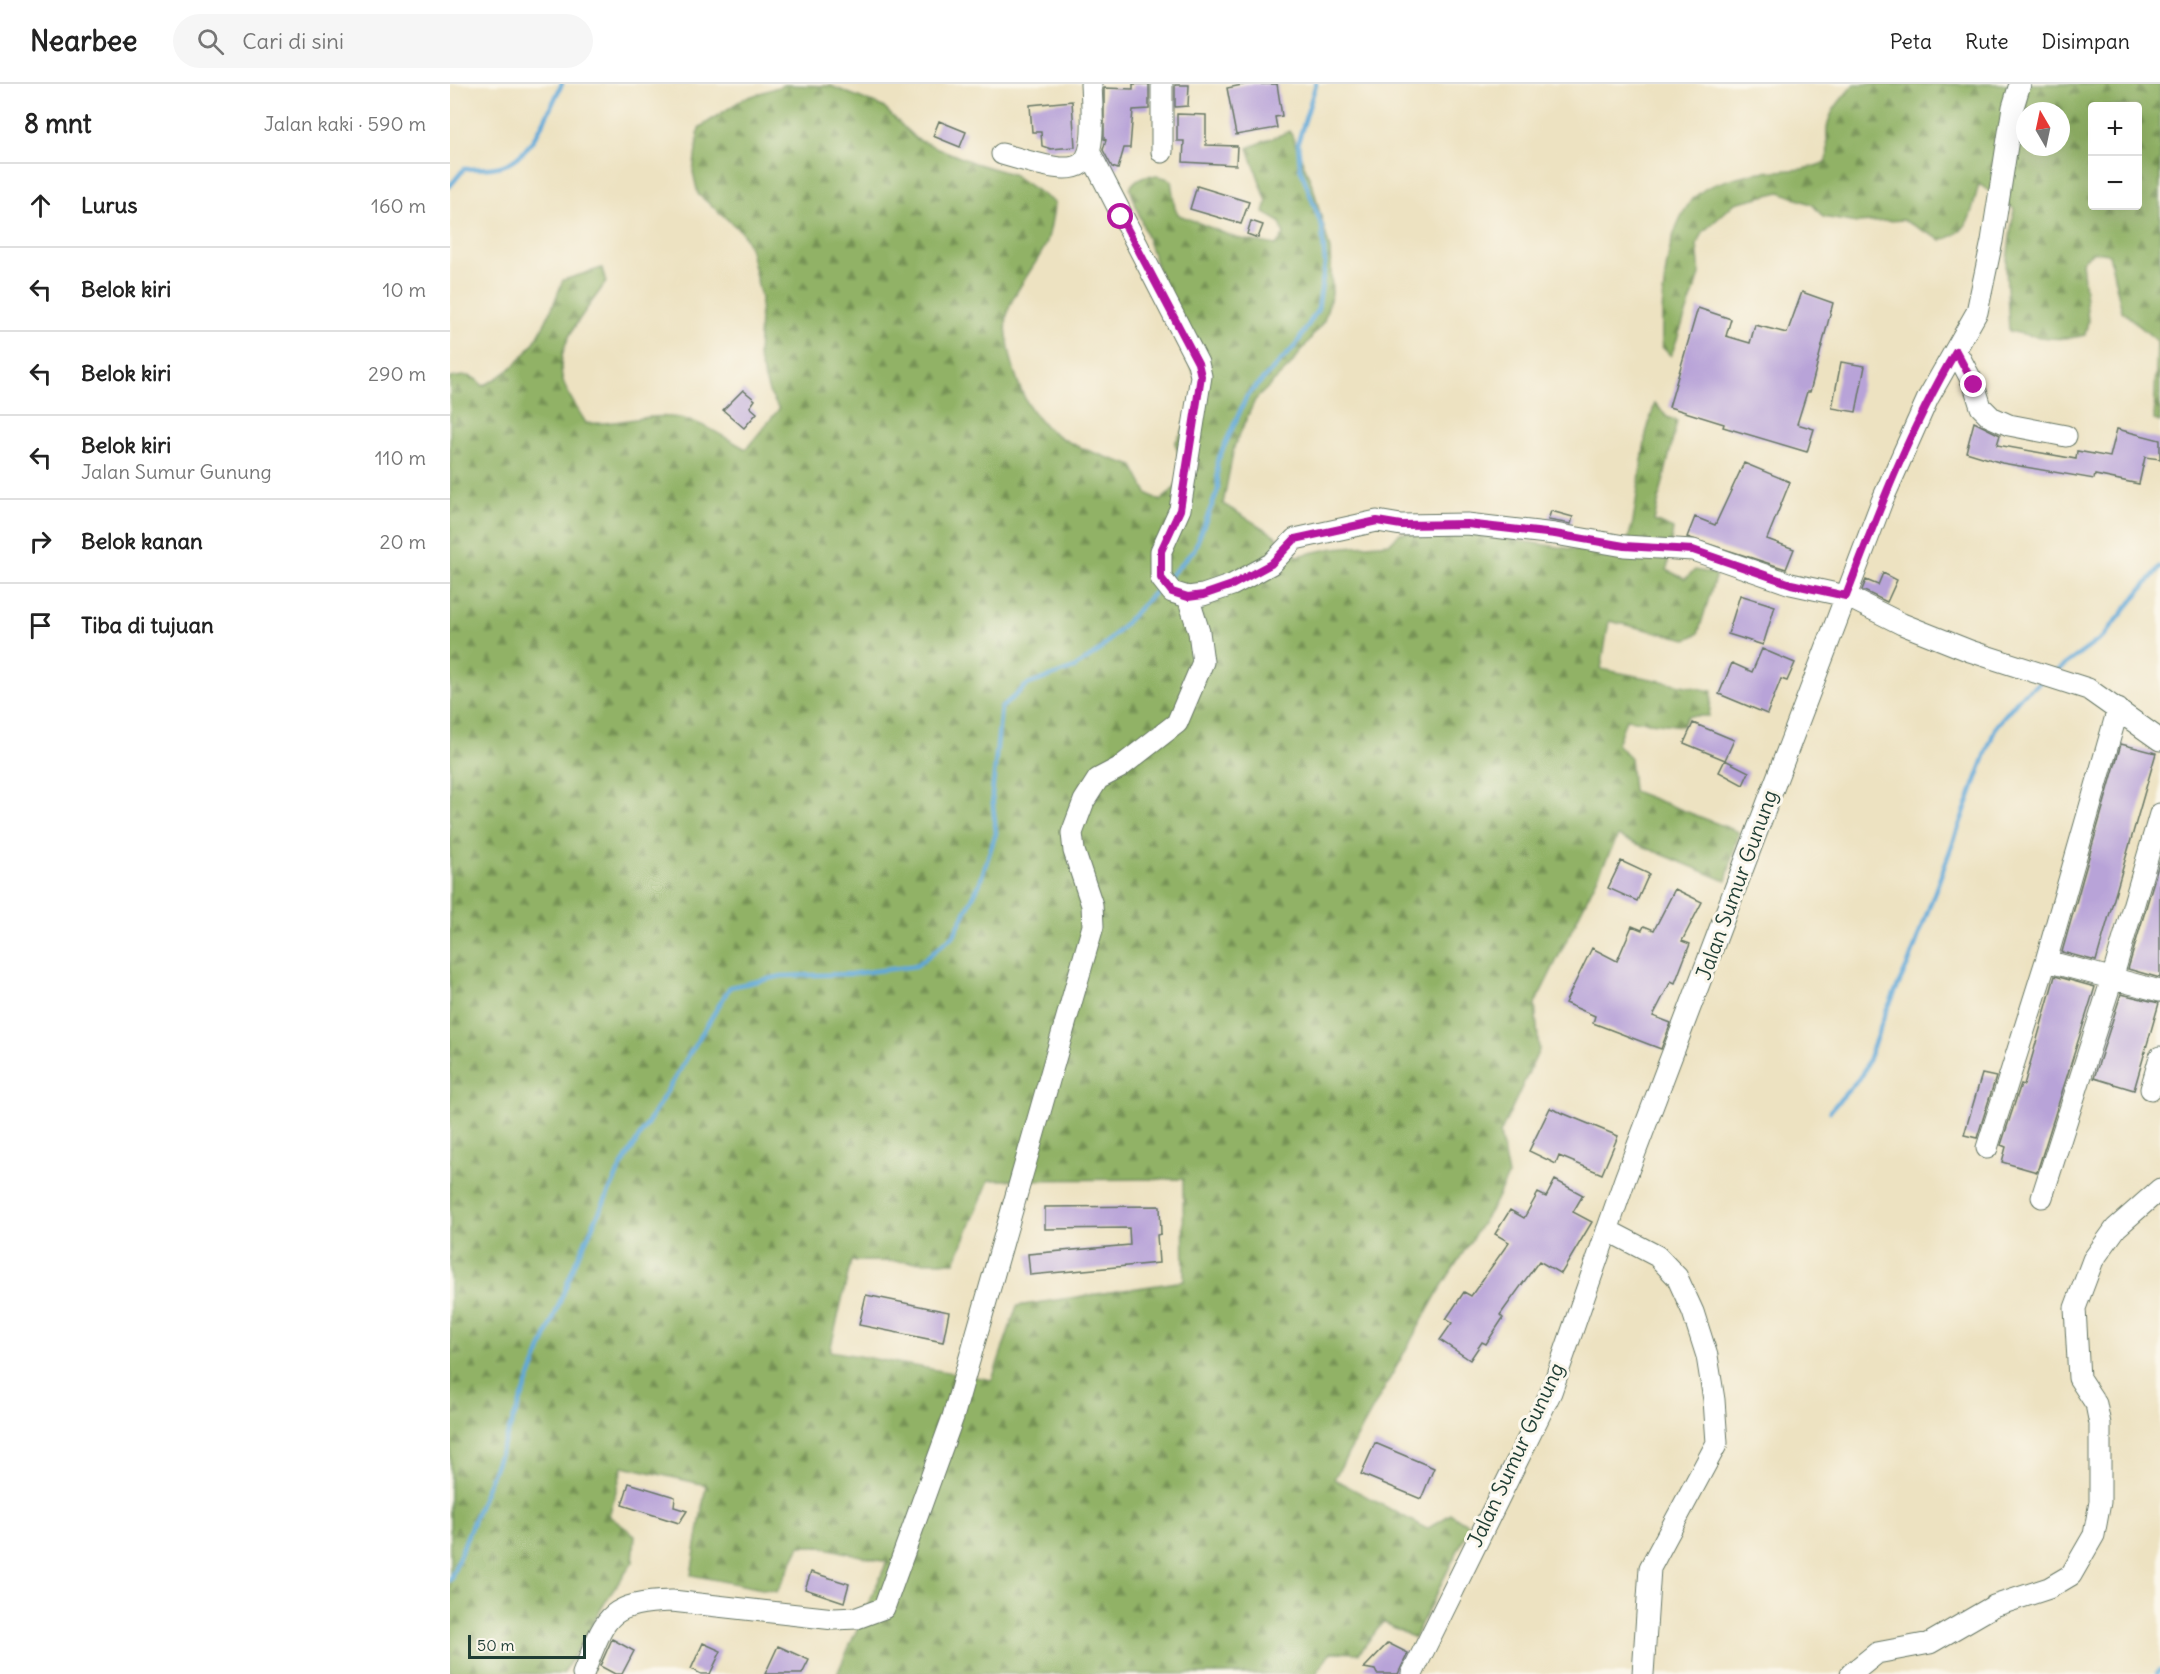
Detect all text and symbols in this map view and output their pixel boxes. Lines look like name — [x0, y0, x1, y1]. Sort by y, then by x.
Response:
search box — [173, 14, 593, 68]
text: Nearbee — [30, 23, 137, 59]
icon: search — [194, 25, 227, 58]
text: Cari di sini — [242, 27, 344, 55]
text: Peta — [1890, 28, 1932, 55]
text: Rute — [1965, 28, 2009, 55]
text: Disimpan — [2042, 28, 2130, 55]
north arrow — [2016, 102, 2070, 156]
map controls — [2088, 102, 2142, 210]
button: + — [2088, 102, 2142, 156]
text: 8 mnt — [24, 107, 92, 140]
text: Jalan kaki · 590 m — [264, 111, 426, 136]
button: − — [2088, 156, 2142, 210]
icon: ahead — [24, 189, 57, 222]
text: Lurus — [81, 191, 137, 219]
text: 160 m — [371, 193, 426, 218]
route start — [1107, 203, 1133, 229]
icon: left — [24, 273, 57, 306]
text: Belok kiri — [81, 275, 171, 303]
text: 10 m — [383, 277, 426, 302]
icon: left — [24, 357, 57, 390]
text: Belok kiri — [81, 359, 171, 387]
text: 290 m — [368, 361, 426, 386]
route end — [1960, 371, 1986, 397]
text: Belok kiri — [81, 431, 171, 459]
icon: left — [24, 441, 57, 474]
text: 110 m — [375, 445, 426, 470]
text: Jalan Sumur Gunung — [81, 459, 272, 484]
icon: right — [24, 525, 57, 558]
text: Belok kanan — [81, 527, 203, 555]
text: 20 m — [380, 529, 426, 554]
icon: arrive — [24, 609, 57, 642]
text: Tiba di tujuan — [81, 611, 214, 639]
street label: Jalan Sumur Gunung — [1690, 786, 1783, 983]
street label: Jalan Sumur Gunung — [1461, 1358, 1570, 1551]
scale bar — [468, 1632, 586, 1660]
text: 50 m — [477, 1635, 515, 1655]

